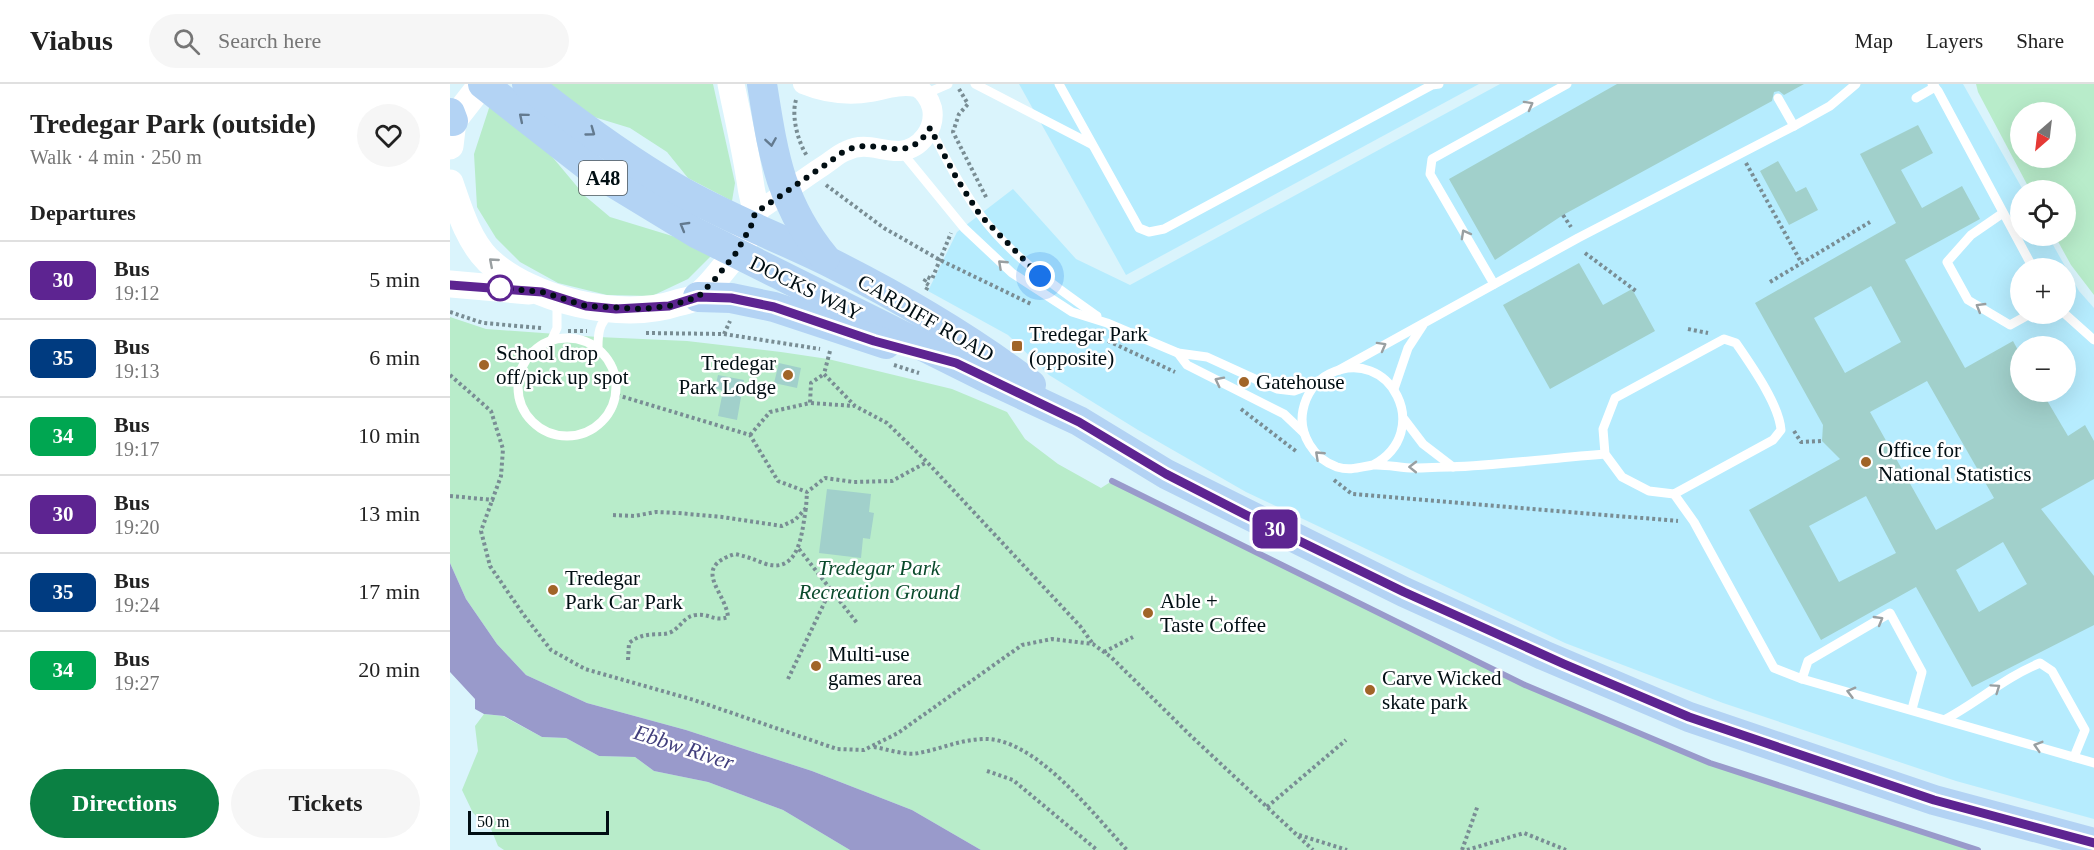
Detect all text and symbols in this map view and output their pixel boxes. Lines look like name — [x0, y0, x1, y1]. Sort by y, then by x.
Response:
search box — [149, 14, 569, 68]
text: Viabus — [30, 25, 113, 56]
icon: search — [170, 25, 203, 58]
text: Search here — [218, 28, 321, 53]
text: Map — [1855, 29, 1893, 53]
text: Layers — [1926, 29, 1983, 53]
text: Share — [2016, 29, 2064, 53]
one-way arrow — [1523, 101, 1533, 112]
north arrow — [2010, 102, 2076, 168]
map controls — [2010, 102, 2076, 402]
button: heart — [357, 104, 420, 167]
text: Tredegar Park (outside) — [30, 108, 316, 139]
one-way arrow — [519, 113, 530, 124]
one-way arrow — [584, 125, 595, 136]
one-way arrow — [764, 136, 777, 146]
text: Walk · 4 min · 250 m — [30, 146, 202, 168]
road number: A48 — [579, 161, 627, 195]
button: locate — [2010, 180, 2076, 246]
text: Departures — [30, 200, 136, 225]
one-way arrow — [680, 222, 690, 233]
one-way arrow — [1460, 229, 1472, 240]
street label: DOCKS WAY — [746, 250, 866, 326]
text: Bus — [114, 256, 149, 281]
button: + — [2010, 258, 2076, 324]
one-way arrow — [489, 259, 500, 270]
one-way arrow — [999, 260, 1009, 271]
your location — [1025, 261, 1055, 291]
text: 5 min — [369, 267, 420, 292]
text: 30 — [53, 268, 74, 292]
street label: CARDIFF ROAD — [854, 269, 998, 367]
unlabelled marker — [487, 275, 513, 301]
text: 19:12 — [114, 282, 160, 304]
one-way arrow — [1975, 302, 1986, 314]
place label: Tredegar Park (opposite) — [1029, 322, 1148, 370]
text: Bus — [114, 334, 149, 359]
button: − — [2010, 336, 2076, 402]
marker: Tredegar Park (opposite) — [1010, 339, 1024, 353]
place label: School drop off/pick up spot — [496, 341, 629, 389]
one-way arrow — [1376, 342, 1386, 353]
text: 6 min — [369, 345, 420, 370]
text: 35 — [53, 346, 74, 370]
place label: Tredegar Park Lodge — [679, 351, 776, 399]
marker: School drop off/pick up spot — [477, 358, 491, 372]
text: 19:13 — [114, 360, 160, 382]
marker: Tredegar Park Lodge — [781, 368, 795, 382]
place label: Gatehouse — [1256, 370, 1345, 394]
marker: Gatehouse — [1237, 375, 1251, 389]
one-way arrow — [1214, 377, 1225, 388]
text: Bus — [114, 412, 149, 437]
text: 10 min — [358, 423, 420, 448]
text: 34 — [53, 424, 74, 448]
text: 19:17 — [114, 438, 160, 460]
place label: Office for National Statistics — [1878, 438, 2031, 486]
one-way arrow — [1316, 451, 1326, 462]
marker: Office for National Statistics — [1859, 455, 1873, 469]
one-way arrow — [1409, 461, 1418, 474]
text: Bus — [114, 490, 149, 515]
text: 13 min — [358, 501, 420, 526]
text: 30 — [53, 502, 74, 526]
line badge: 30 — [1248, 510, 1302, 548]
text: 19:20 — [114, 516, 160, 538]
text: 30 — [1265, 517, 1286, 541]
park label: Tredegar Park Recreation Ground — [797, 556, 960, 604]
place label: Tredegar Park Car Park — [565, 566, 683, 614]
text: Bus — [114, 568, 149, 593]
text: 17 min — [358, 579, 420, 604]
text: 35 — [53, 580, 74, 604]
marker: Tredegar Park Car Park — [546, 583, 560, 597]
place label: Able + Taste Coffee — [1160, 589, 1266, 637]
text: 19:24 — [114, 594, 160, 616]
marker: Able + Taste Coffee — [1141, 606, 1155, 620]
one-way arrow — [1873, 616, 1883, 627]
place label: Multi-use games area — [828, 642, 923, 690]
text: Bus — [114, 646, 149, 671]
text: 20 min — [358, 657, 420, 682]
text: 34 — [53, 658, 74, 682]
marker: Multi-use games area — [809, 659, 823, 673]
place label: Carve Wicked skate park — [1382, 666, 1502, 714]
text: 19:27 — [114, 672, 160, 694]
marker: Carve Wicked skate park — [1363, 683, 1377, 697]
one-way arrow — [1989, 684, 2000, 695]
one-way arrow — [1846, 687, 1856, 699]
water label: Ebbw River — [630, 719, 737, 775]
one-way arrow — [2033, 741, 2044, 753]
button: Directions — [30, 769, 219, 838]
button: Tickets — [231, 769, 420, 838]
scale bar — [468, 808, 609, 836]
text: 50 m — [477, 813, 509, 830]

